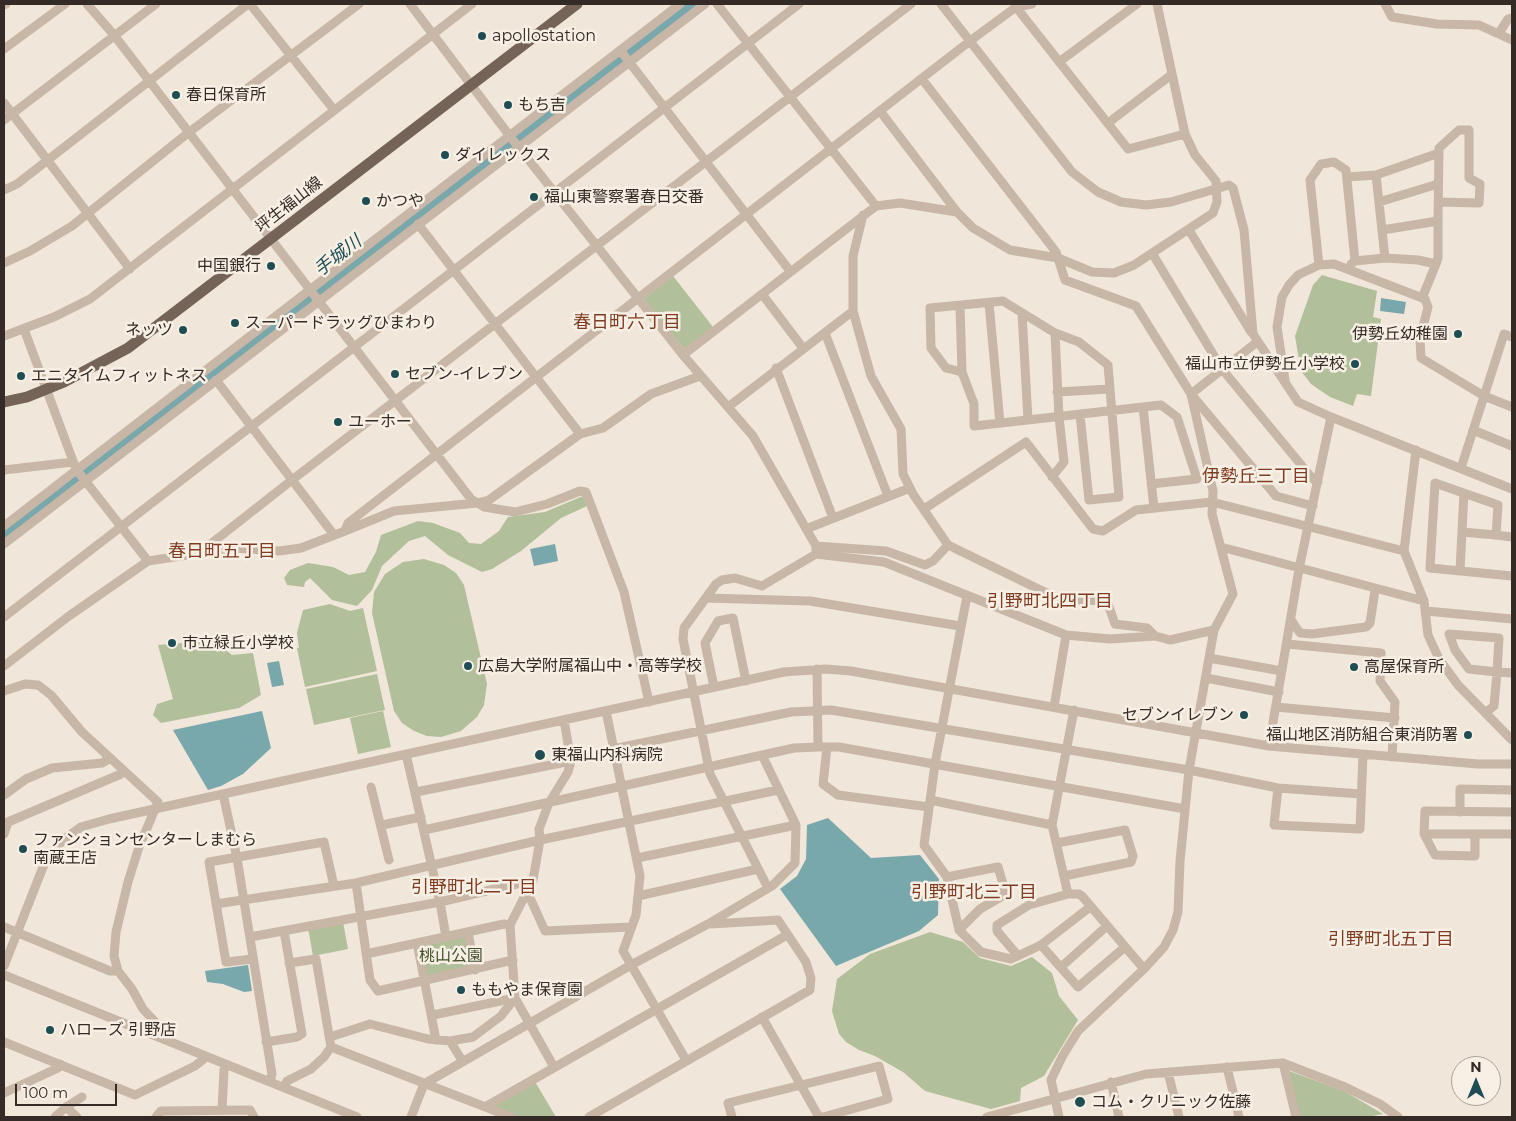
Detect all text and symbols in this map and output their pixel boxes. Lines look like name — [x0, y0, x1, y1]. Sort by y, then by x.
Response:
place label: apollostation — [492, 26, 596, 46]
marker: apollostation — [476, 30, 488, 42]
place label: 春日保育所 — [186, 85, 266, 105]
marker: 春日保育所 — [170, 89, 182, 101]
place label: もち吉 — [518, 95, 566, 115]
marker: もち吉 — [502, 99, 514, 111]
place label: ダイレックス — [455, 145, 551, 165]
marker: ダイレックス — [439, 149, 451, 161]
street label: 坪生福山線 — [252, 173, 326, 237]
place label: 福山東警察署春日交番 — [544, 187, 704, 207]
place label: かつや — [376, 191, 424, 211]
marker: 福山東警察署春日交番 — [528, 191, 540, 203]
marker: かつや — [360, 195, 372, 207]
water label: 手城川 — [310, 231, 366, 281]
place label: 中国銀行 — [197, 256, 261, 276]
marker: 中国銀行 — [265, 260, 277, 272]
district label: 春日町六丁目 — [573, 312, 681, 334]
place label: スーパードラッグひまわり — [245, 313, 437, 333]
marker: スーパードラッグひまわり — [229, 317, 241, 329]
place label: ネッツ — [125, 320, 173, 340]
marker: ネッツ — [177, 324, 189, 336]
place label: 伊勢丘幼稚園 — [1352, 324, 1448, 344]
marker: 伊勢丘幼稚園 — [1452, 328, 1464, 340]
place label: 福山市立伊勢丘小学校 — [1185, 354, 1345, 374]
marker: 福山市立伊勢丘小学校 — [1349, 358, 1361, 370]
place label: セブン-イレブン — [405, 364, 523, 384]
place label: エニタイムフィットネス — [31, 366, 207, 386]
marker: セブン-イレブン — [389, 368, 401, 380]
marker: エニタイムフィットネス — [15, 370, 27, 382]
place label: ユーホー — [348, 412, 412, 432]
marker: ユーホー — [332, 416, 344, 428]
district label: 伊勢丘三丁目 — [1202, 466, 1310, 488]
district label: 春日町五丁目 — [168, 541, 276, 563]
district label: 引野町北四丁目 — [987, 591, 1113, 613]
place label: 市立緑丘小学校 — [182, 633, 294, 653]
marker: 市立緑丘小学校 — [166, 637, 178, 649]
place label: 広島大学附属福山中・高等学校 — [478, 656, 702, 676]
place label: 高屋保育所 — [1364, 657, 1444, 677]
marker: 広島大学附属福山中・高等学校 — [462, 660, 474, 672]
marker: 高屋保育所 — [1348, 661, 1360, 673]
place label: セブンイレブン — [1122, 705, 1234, 725]
marker: セブンイレブン — [1238, 709, 1250, 721]
place label: 福山地区消防組合東消防署 — [1266, 725, 1458, 745]
marker: 福山地区消防組合東消防署 — [1462, 729, 1474, 741]
place label: 東福山内科病院 — [551, 745, 663, 765]
marker: 東福山内科病院 — [533, 748, 547, 762]
place label: ファンションセンターしまむら 南蔵王店 — [33, 830, 257, 868]
marker: ファンションセンターしまむら 南蔵王店 — [17, 843, 29, 855]
district label: 引野町北二丁目 — [411, 877, 537, 899]
district label: 引野町北三丁目 — [911, 882, 1037, 904]
district label: 引野町北五丁目 — [1328, 929, 1454, 951]
park label: 桃山公園 — [419, 946, 483, 966]
place label: ももやま保育園 — [471, 980, 583, 1000]
marker: ももやま保育園 — [455, 984, 467, 996]
place label: ハローズ 引野店 — [60, 1020, 176, 1040]
marker: ハローズ 引野店 — [44, 1024, 56, 1036]
north arrow — [1451, 1056, 1501, 1106]
text: N — [1470, 1058, 1482, 1076]
scale bar — [18, 1074, 120, 1106]
text: 100 m — [23, 1083, 68, 1102]
place label: コム・クリニック佐藤 — [1091, 1092, 1251, 1112]
marker: コム・クリニック佐藤 — [1073, 1095, 1087, 1109]

